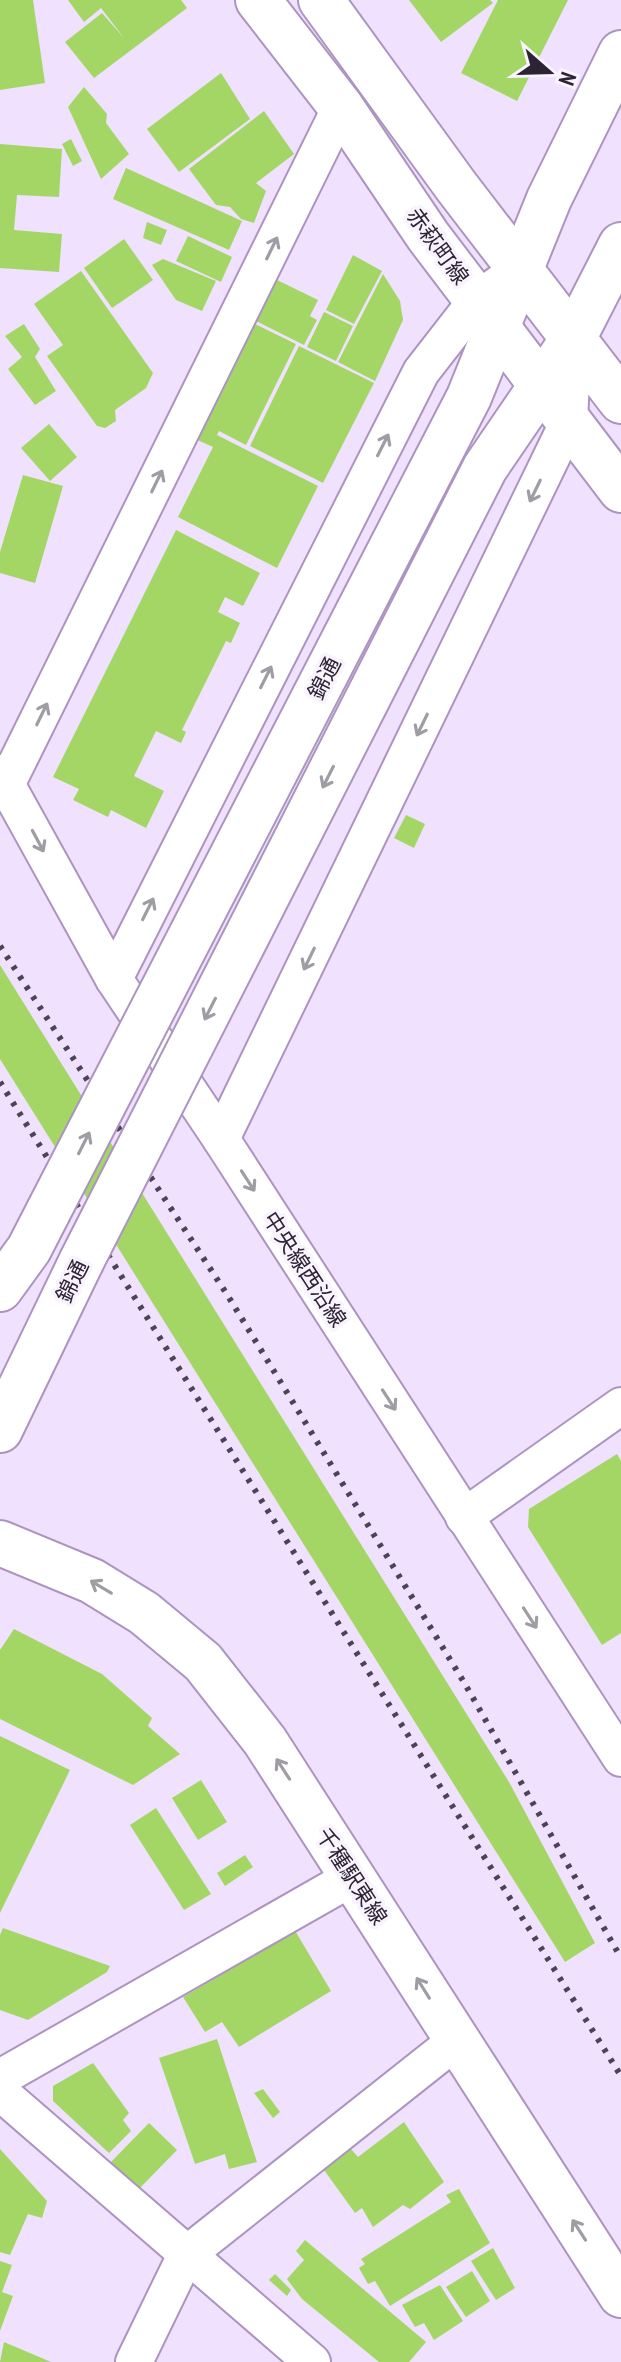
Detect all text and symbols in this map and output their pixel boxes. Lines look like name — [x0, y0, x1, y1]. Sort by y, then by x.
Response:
north arrow — [509, 32, 589, 112]
text: N — [553, 68, 583, 89]
street label: 赤萩町線 — [401, 202, 475, 290]
one-way arrow — [265, 236, 280, 260]
one-way arrow — [376, 434, 391, 458]
one-way arrow — [150, 469, 165, 493]
one-way arrow — [527, 479, 542, 503]
street label: 錦通 — [302, 652, 346, 704]
one-way arrow — [258, 666, 274, 690]
one-way arrow — [34, 702, 50, 726]
one-way arrow — [414, 713, 429, 737]
one-way arrow — [320, 764, 335, 788]
one-way arrow — [30, 829, 46, 852]
one-way arrow — [141, 898, 157, 922]
one-way arrow — [301, 947, 316, 971]
one-way arrow — [202, 996, 217, 1020]
one-way arrow — [76, 1132, 92, 1155]
one-way arrow — [240, 1169, 256, 1192]
street label: 中央線西沿線 — [257, 1206, 353, 1332]
street label: 錦通 — [50, 1255, 94, 1307]
one-way arrow — [380, 1388, 397, 1410]
one-way arrow — [90, 1579, 113, 1595]
one-way arrow — [522, 1606, 538, 1629]
one-way arrow — [275, 1758, 291, 1780]
street label: 千種駅東線 — [310, 1822, 394, 1930]
one-way arrow — [415, 1977, 431, 1999]
one-way arrow — [570, 2219, 586, 2242]

